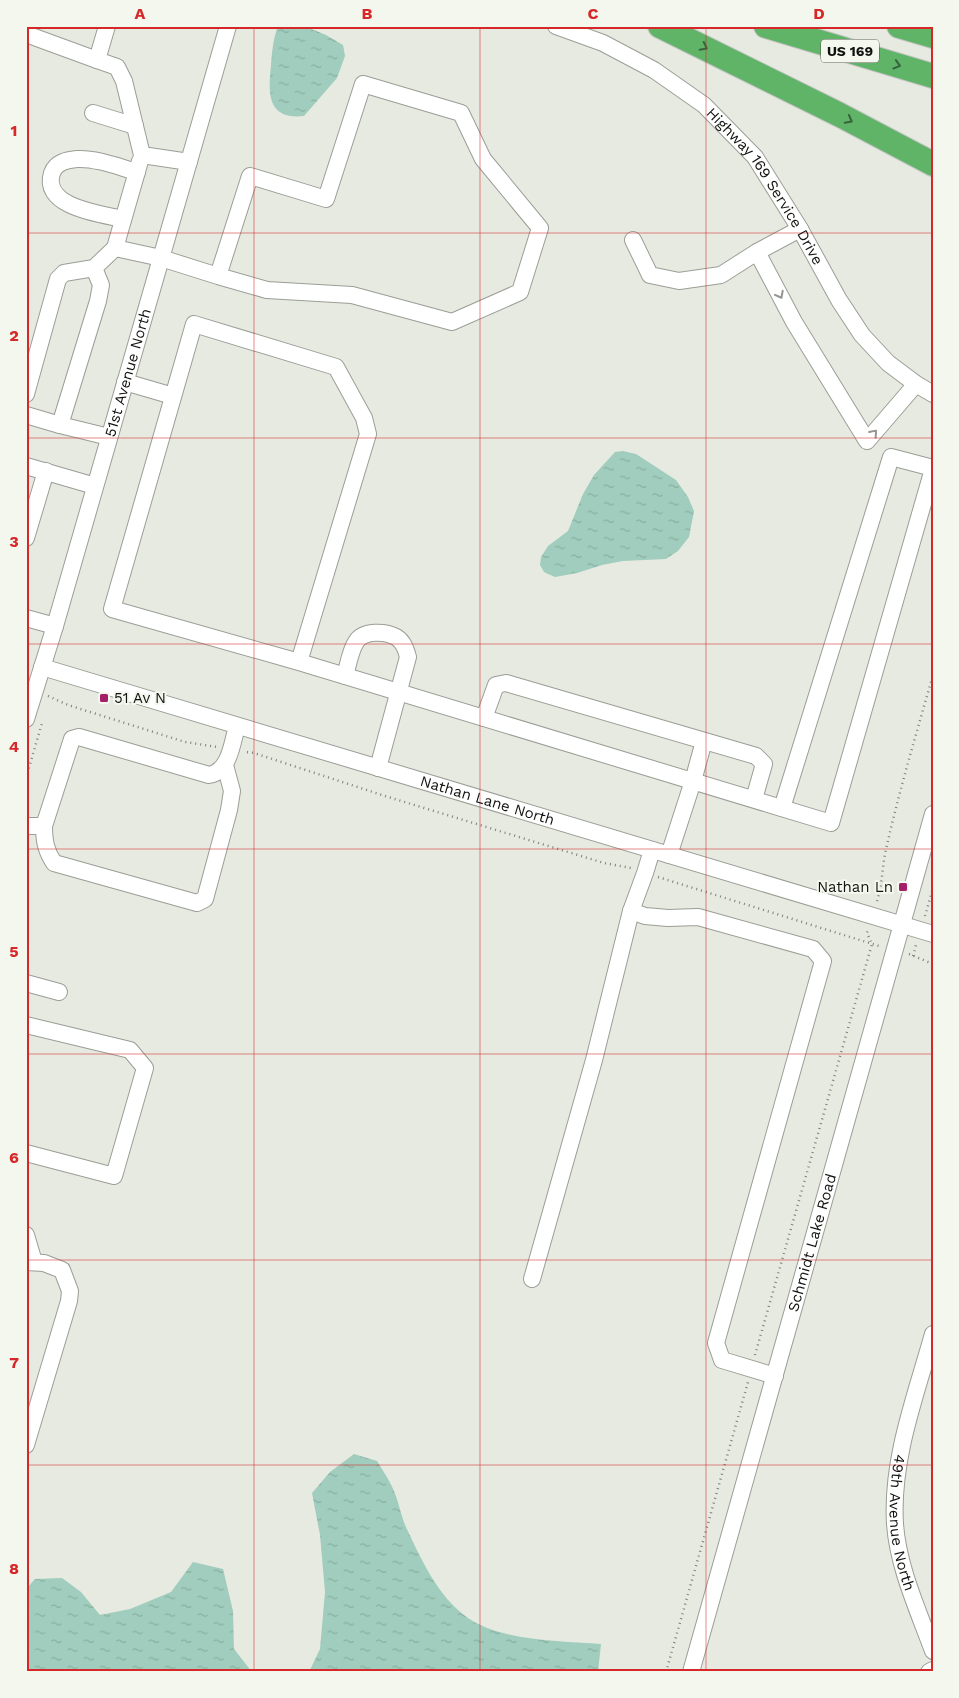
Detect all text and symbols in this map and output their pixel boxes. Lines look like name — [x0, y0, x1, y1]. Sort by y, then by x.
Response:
text: A — [135, 4, 146, 23]
text: B — [362, 4, 373, 23]
text: C — [588, 4, 599, 23]
text: D — [813, 4, 825, 23]
road number: US 169 — [821, 40, 879, 62]
one-way arrow — [699, 41, 708, 51]
one-way arrow — [892, 60, 900, 70]
street label: Highway 169 Service Drive — [703, 104, 827, 268]
one-way arrow — [844, 114, 853, 124]
text: 1 — [11, 121, 17, 140]
one-way arrow — [774, 290, 784, 299]
street label: 51st Avenue North — [101, 306, 155, 439]
text: 2 — [9, 326, 19, 345]
one-way arrow — [868, 429, 877, 438]
text: 3 — [9, 532, 19, 551]
place label: 51 Av N — [114, 689, 166, 707]
marker: 51 Av N — [98, 692, 110, 704]
text: 4 — [9, 737, 19, 756]
street label: Nathan Lane North — [418, 772, 557, 829]
place label: Nathan Ln — [817, 878, 893, 896]
marker: Nathan Ln — [897, 881, 909, 893]
text: 5 — [9, 942, 19, 961]
text: 6 — [9, 1148, 19, 1167]
street label: Schmidt Lake Road — [784, 1172, 840, 1314]
text: 7 — [9, 1353, 19, 1372]
street label: 49th Avenue North — [886, 1453, 919, 1593]
text: 8 — [9, 1559, 19, 1578]

